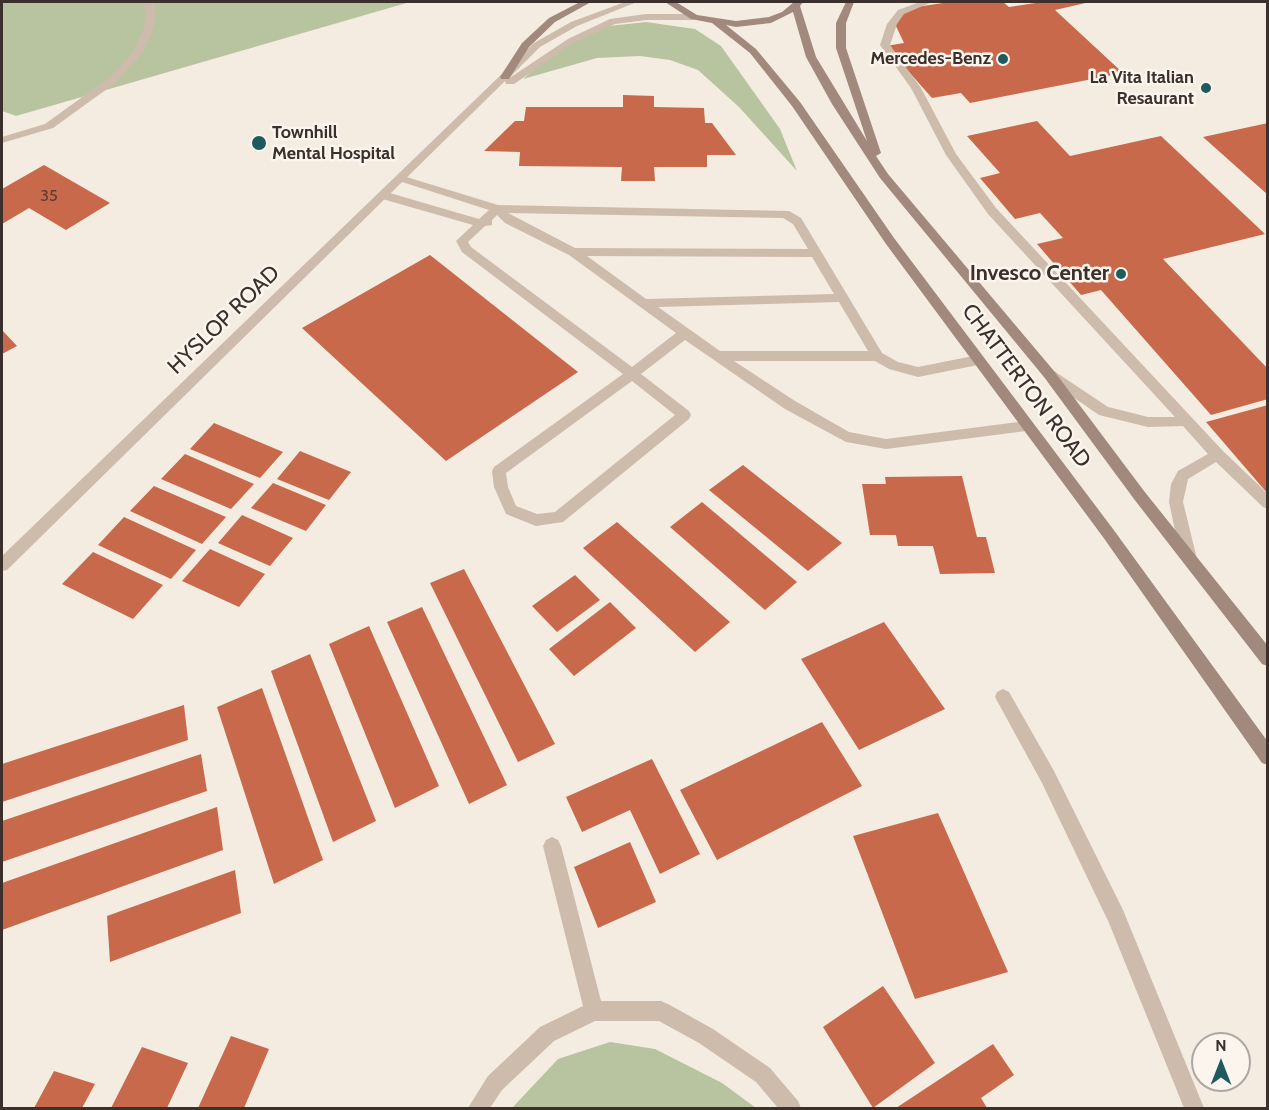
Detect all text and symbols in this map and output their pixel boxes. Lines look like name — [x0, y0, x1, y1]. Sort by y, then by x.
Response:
place label: Mercedes-Benz — [870, 48, 991, 70]
marker: Mercedes-Benz — [996, 52, 1010, 66]
place label: La Vita Italian Resaurant — [1089, 67, 1194, 110]
marker: La Vita Italian Resaurant — [1199, 81, 1213, 95]
place label: Townhill Mental Hospital — [272, 122, 395, 164]
marker: Townhill Mental Hospital — [250, 134, 268, 152]
house number: 35 — [40, 186, 58, 206]
street label: HYSLOP ROAD — [163, 260, 285, 380]
place label: Invesco Center — [970, 261, 1109, 287]
marker: Invesco Center — [1114, 267, 1128, 281]
street label: CHATTERTON ROAD — [956, 299, 1096, 473]
north arrow — [1191, 1032, 1251, 1092]
text: N — [1215, 1036, 1227, 1055]

